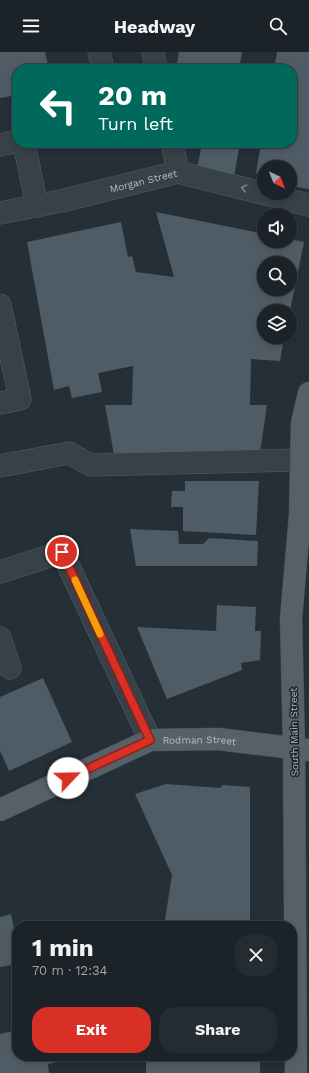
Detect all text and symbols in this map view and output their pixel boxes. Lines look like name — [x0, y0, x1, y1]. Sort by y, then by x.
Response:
icon: menu — [20, 15, 42, 37]
icon: search — [267, 15, 289, 37]
text: Headway — [114, 16, 195, 37]
text: 20 m — [98, 79, 167, 112]
icon: left — [32, 80, 84, 132]
text: Turn left — [98, 113, 173, 134]
north arrow — [257, 160, 297, 200]
map controls — [257, 160, 297, 344]
street label: Morgan Street — [108, 167, 179, 194]
one-way arrow — [241, 185, 247, 193]
button: sound — [257, 208, 297, 248]
button: search — [257, 256, 297, 296]
button: layers — [257, 304, 297, 344]
pin — [45, 535, 79, 569]
icon: arrive — [51, 541, 73, 563]
street label: South Main Street — [288, 687, 300, 777]
street label: Rodman Street — [163, 733, 238, 747]
position arrow — [47, 757, 89, 799]
text: 1 min — [32, 934, 94, 962]
button: close — [235, 934, 277, 976]
text: 70 m · 12:34 — [32, 963, 108, 978]
button: Exit — [32, 1007, 151, 1053]
button: Share — [159, 1007, 277, 1053]

